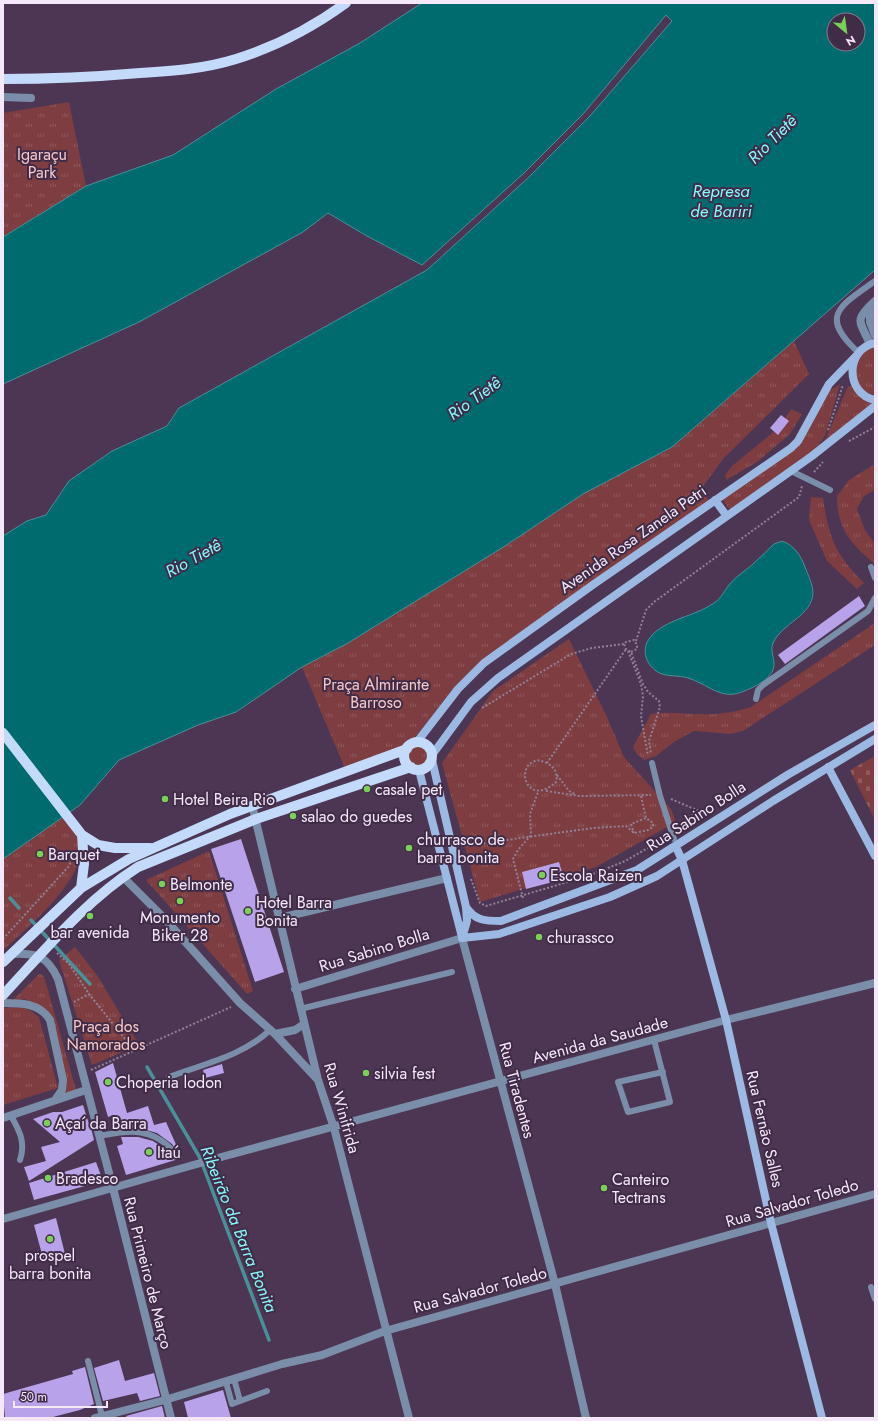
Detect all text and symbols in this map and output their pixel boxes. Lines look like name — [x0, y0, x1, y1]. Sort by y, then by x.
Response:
north arrow — [826, 12, 866, 52]
text: N — [843, 32, 859, 50]
water label: Rio Tietê — [742, 109, 802, 169]
park label: Igaraçu Park — [17, 143, 67, 184]
water label: Represa de Bariri — [690, 179, 752, 223]
water label: Rio Tietê — [442, 370, 506, 426]
street label: Avenida Rosa Zanela Petri — [555, 479, 711, 599]
water label: Rio Tietê — [161, 533, 226, 583]
park label: Praça Almirante Barroso — [323, 673, 429, 714]
street label: Rua Sabino Bolla — [642, 775, 750, 857]
place label: casale pet — [375, 778, 443, 801]
marker: casale pet — [362, 784, 372, 794]
place label: Hotel Beira Rio — [173, 788, 275, 811]
marker: Hotel Beira Rio — [160, 794, 170, 804]
place label: salao do guedes — [301, 805, 412, 828]
marker: salao do guedes — [288, 811, 298, 821]
place label: churrasco de barra bonita — [417, 828, 505, 869]
place label: Barquet — [48, 843, 100, 866]
marker: churrasco de barra bonita — [404, 843, 414, 853]
marker: Barquet — [35, 849, 45, 859]
place label: Escola Raizen — [550, 864, 642, 887]
marker: Escola Raizen — [537, 870, 547, 880]
place label: Belmonte — [170, 873, 233, 896]
marker: Belmonte — [157, 879, 167, 889]
place label: Hotel Barra Bonita — [256, 891, 332, 932]
marker: Monumento Biker 28 — [175, 896, 185, 906]
place label: Monumento Biker 28 — [140, 906, 220, 947]
marker: Hotel Barra Bonita — [243, 906, 253, 916]
marker: bar avenida — [85, 911, 95, 921]
place label: bar avenida — [50, 921, 130, 944]
street label: Rua Sabino Bolla — [316, 922, 432, 978]
place label: churassco — [547, 926, 614, 949]
marker: churassco — [534, 932, 544, 942]
street label: Avenida da Saudade — [530, 1011, 670, 1069]
park label: Praça dos Namorados — [67, 1015, 145, 1056]
street label: Rua Tiradentes — [493, 1039, 541, 1141]
street label: Rua Winifrida — [318, 1060, 366, 1156]
place label: silvia fest — [374, 1062, 435, 1085]
marker: silvia fest — [361, 1068, 371, 1078]
street label: Rua Fernão Salles — [740, 1068, 790, 1190]
place label: Choperia lodon — [116, 1071, 222, 1094]
marker: Choperia lodon — [103, 1077, 113, 1087]
place label: Açaí da Barra — [55, 1112, 147, 1135]
marker: Açaí da Barra — [42, 1118, 52, 1128]
place label: Itaú — [157, 1141, 181, 1164]
water label: Ribeirão da Barra Bonita — [195, 1142, 284, 1316]
marker: Itaú — [144, 1147, 154, 1157]
place label: Bradesco — [56, 1167, 119, 1190]
place label: Canteiro Tectrans — [612, 1168, 670, 1209]
marker: Bradesco — [43, 1173, 53, 1183]
street label: Rua Salvador Toledo — [723, 1173, 861, 1233]
marker: Canteiro Tectrans — [599, 1183, 609, 1193]
street label: Rua Primeiro de Março — [118, 1194, 178, 1352]
marker: prospel barra bonita — [45, 1234, 55, 1244]
place label: prospel barra bonita — [9, 1244, 91, 1285]
street label: Rua Salvador Toledo — [411, 1261, 550, 1319]
scale bar — [14, 1383, 107, 1409]
text: 50 m — [20, 1388, 47, 1406]

